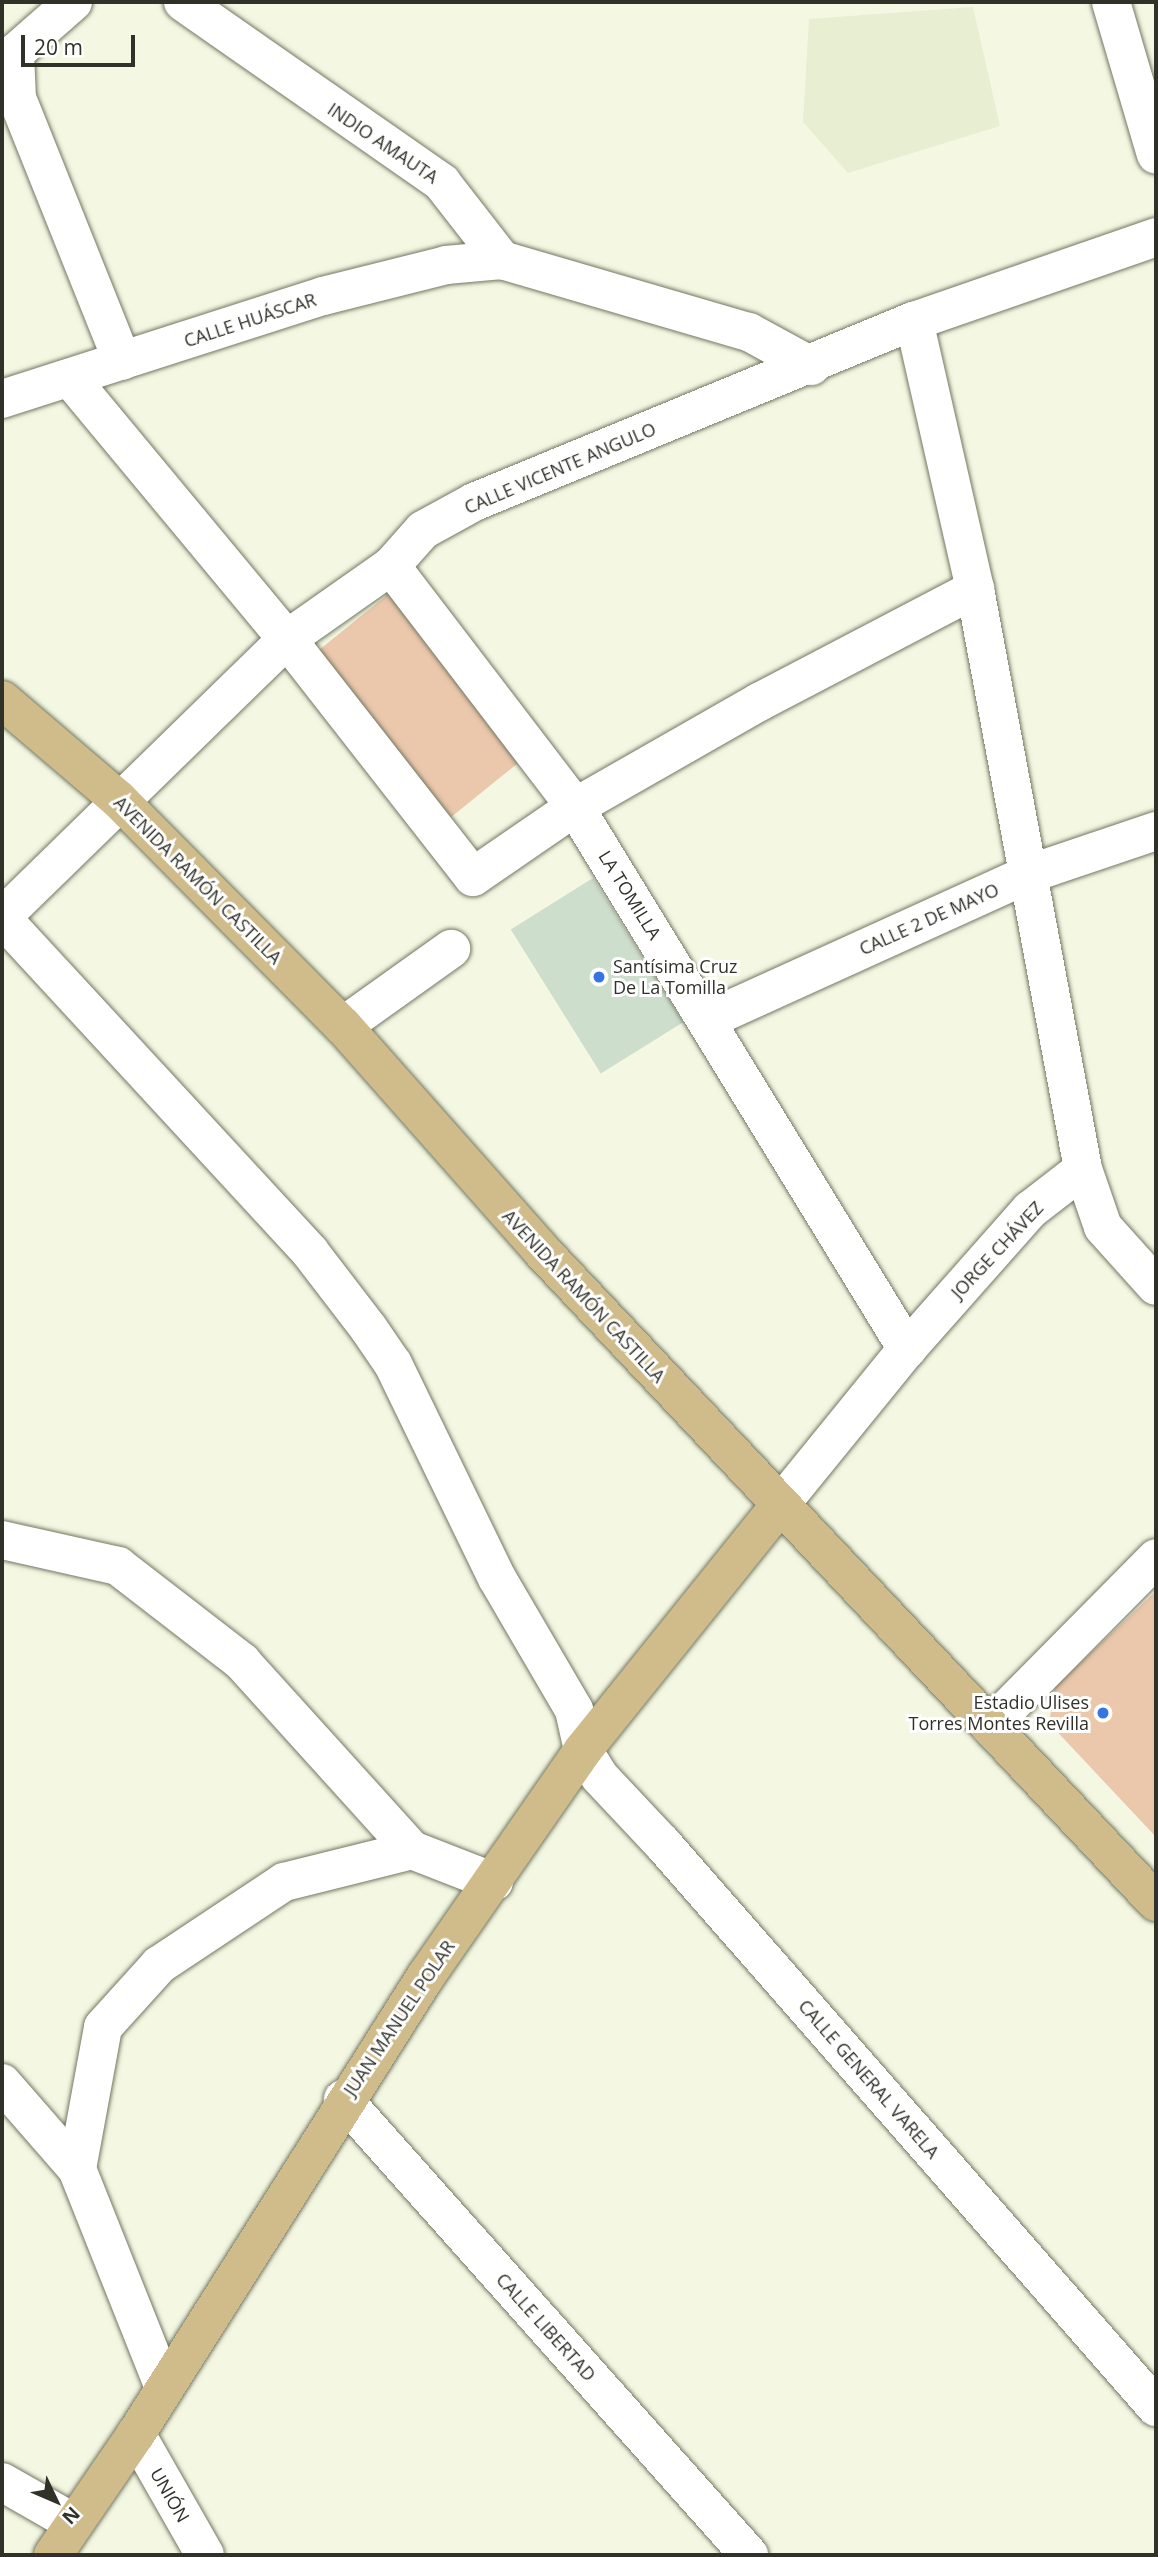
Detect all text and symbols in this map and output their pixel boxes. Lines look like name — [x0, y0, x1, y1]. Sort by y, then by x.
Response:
scale bar — [24, 21, 138, 65]
text: 20 m — [34, 33, 83, 61]
street label: INDIO AMAUTA — [324, 98, 442, 188]
street label: CALLE HUÁSCAR — [181, 288, 319, 352]
street label: CALLE VICENTE ANGULO — [461, 418, 659, 518]
street label: AVENIDA RAMÓN CASTILLA — [110, 792, 286, 968]
street label: LA TOMILLA — [594, 847, 666, 943]
street label: CALLE 2 DE MAYO — [856, 879, 1002, 959]
place label: Santísima Cruz De La Tomilla — [613, 956, 738, 998]
marker: Santísima Cruz De La Tomilla — [591, 969, 607, 985]
street label: JORGE CHÁVEZ — [947, 1197, 1047, 1303]
street label: AVENIDA RAMÓN CASTILLA — [498, 1205, 670, 1387]
place label: Estadio Ulises Torres Montes Revilla — [909, 1692, 1089, 1734]
marker: Estadio Ulises Torres Montes Revilla — [1095, 1705, 1111, 1721]
street label: JUAN MANUEL POLAR — [339, 1936, 459, 2100]
street label: CALLE GENERAL VARELA — [794, 1995, 944, 2163]
street label: CALLE LIBERTAD — [492, 2269, 600, 2385]
street label: UNIÓN — [146, 2464, 194, 2526]
north arrow — [21, 2466, 91, 2536]
text: N — [56, 2501, 86, 2530]

